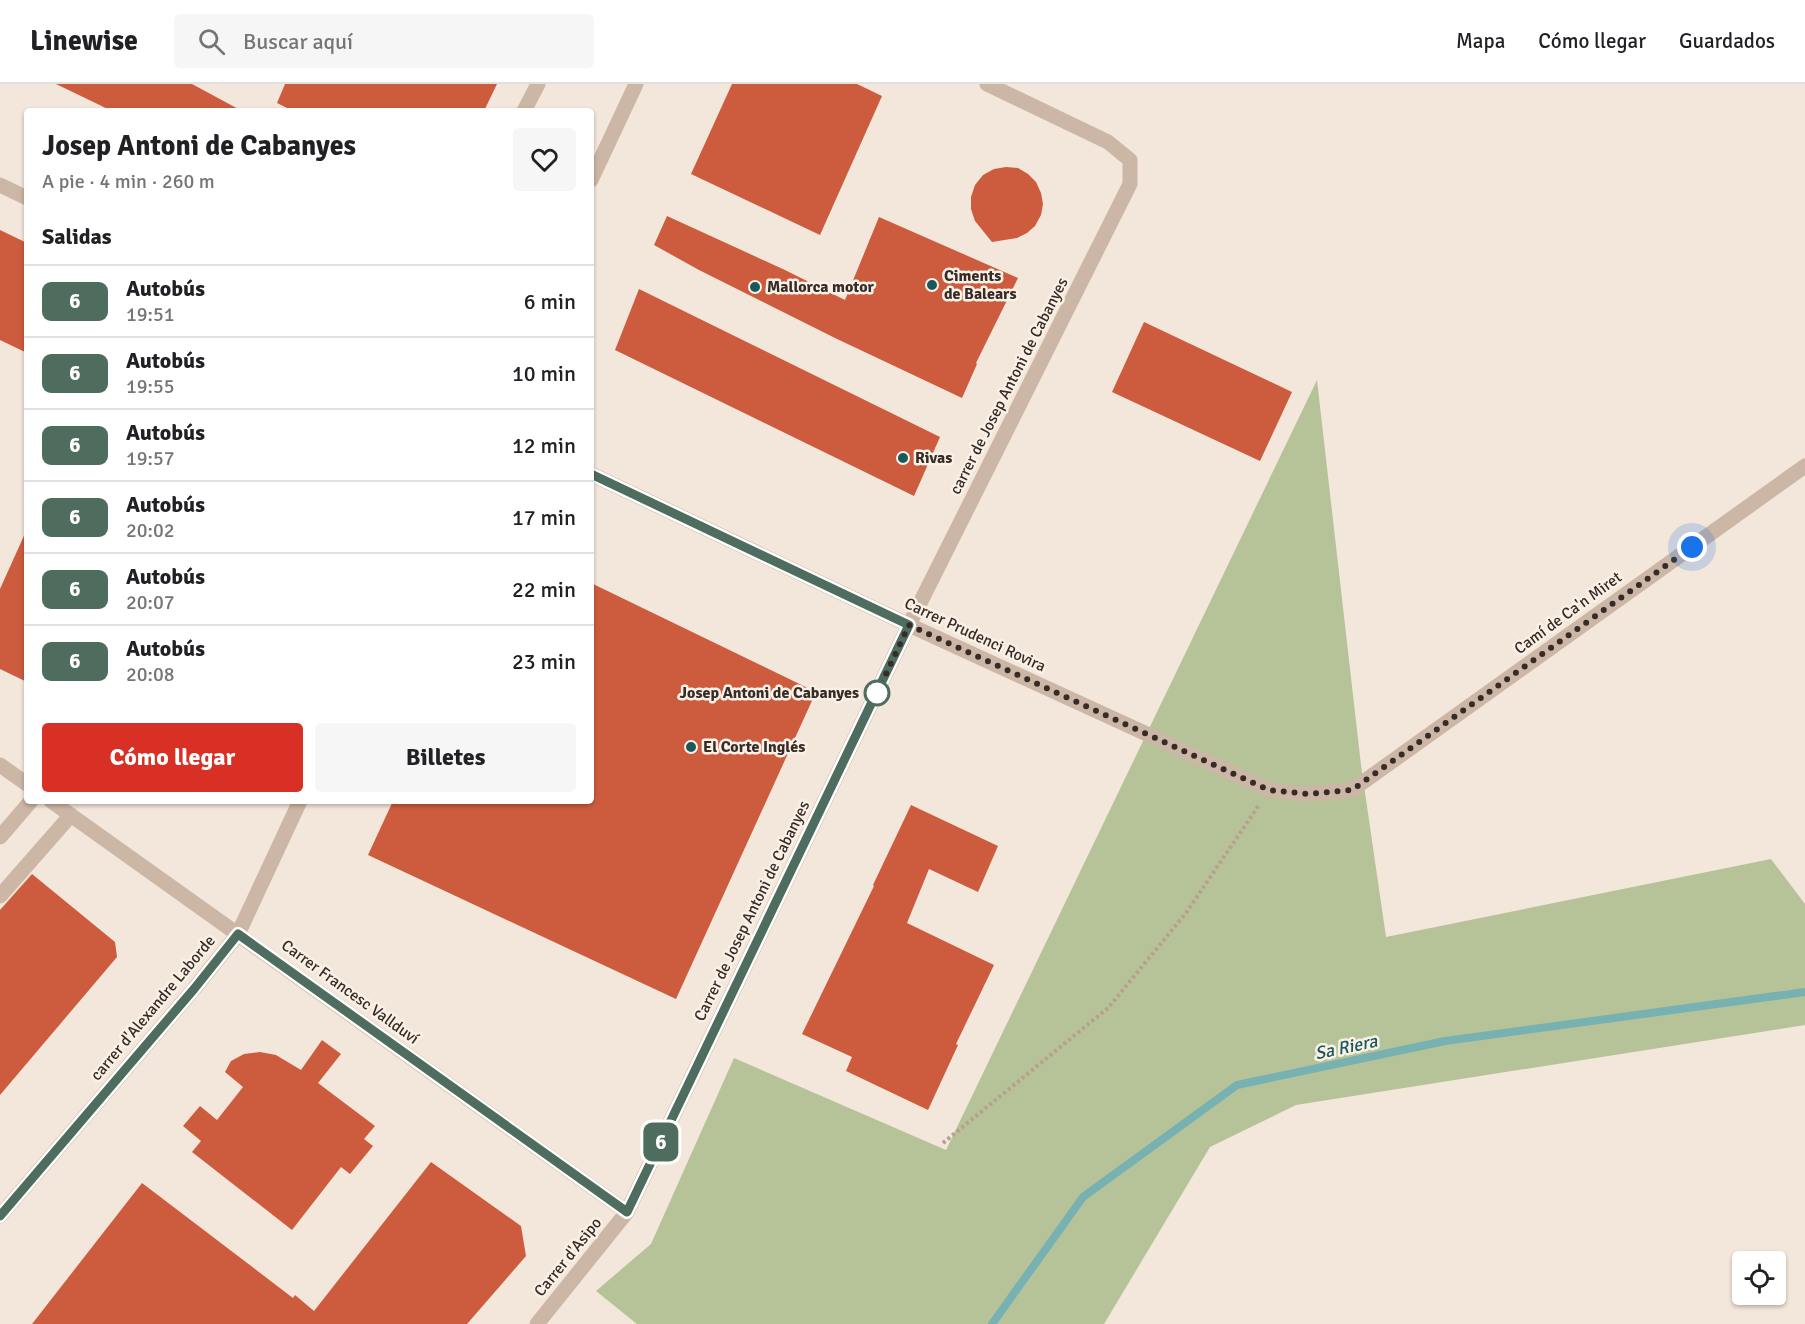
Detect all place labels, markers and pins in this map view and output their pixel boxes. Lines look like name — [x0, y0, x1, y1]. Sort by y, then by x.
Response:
place label: Ciments de Balears — [944, 266, 1017, 304]
place label: Mallorca motor — [767, 277, 875, 297]
marker: Ciments de Balears — [925, 278, 939, 292]
marker: Mallorca motor — [748, 280, 762, 294]
place label: Rivas — [915, 448, 952, 468]
marker: Rivas — [896, 451, 910, 465]
marker: Josep Antoni de Cabanyes — [864, 680, 890, 706]
place label: Josep Antoni de Cabanyes — [680, 683, 859, 703]
place label: El Corte Inglés — [703, 737, 805, 757]
marker: El Corte Inglés — [684, 740, 698, 754]

